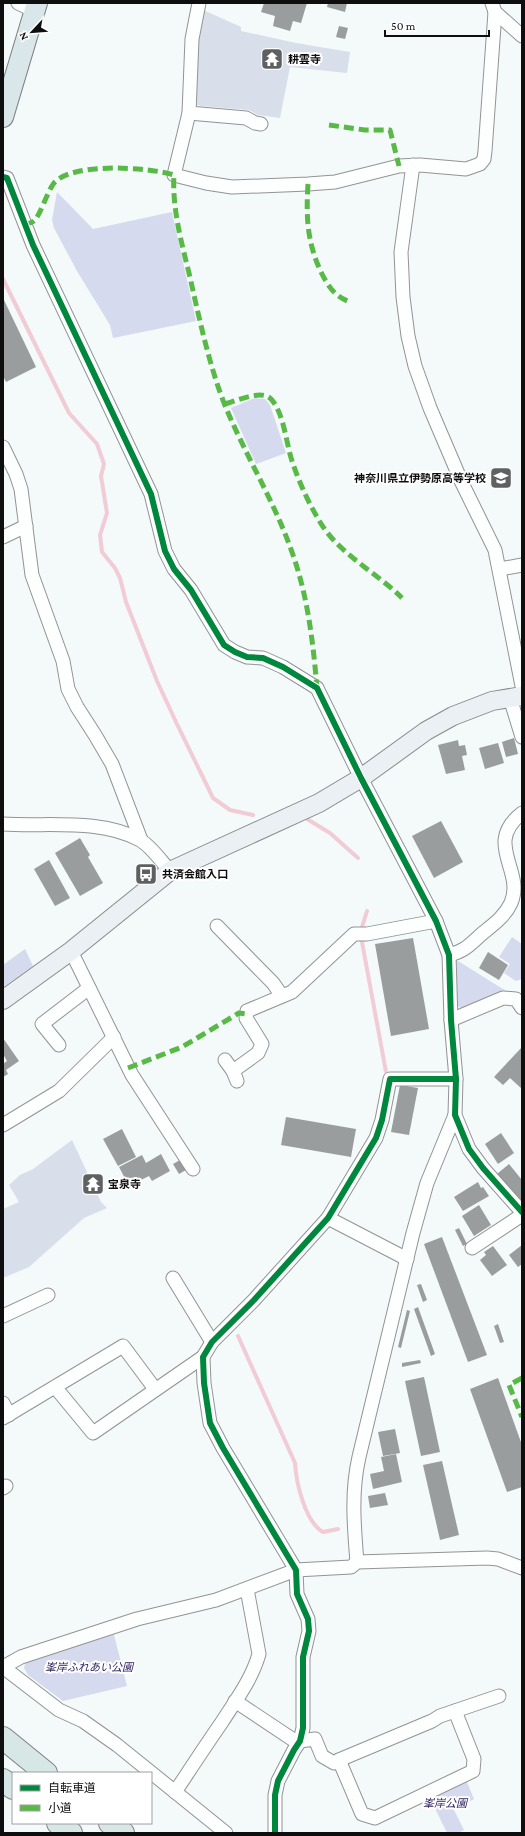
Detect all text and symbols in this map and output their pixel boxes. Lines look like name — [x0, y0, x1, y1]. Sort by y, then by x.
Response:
north arrow — [12, 12, 52, 52]
scale bar — [385, 12, 489, 38]
text: 50 m — [391, 19, 416, 33]
text: N — [16, 30, 30, 42]
temple icon: 耕雲寺 — [259, 46, 285, 72]
place label: 耕雲寺 — [288, 53, 321, 65]
school or university icon: 神奈川県立伊勢原高等学校 — [488, 465, 514, 491]
place label: 神奈川県立伊勢原高等学校 — [354, 472, 486, 484]
bus stop icon: 共済会館入口 — [133, 861, 159, 887]
place label: 共済会館入口 — [162, 868, 228, 880]
temple icon: 宝泉寺 — [80, 1171, 106, 1197]
place label: 宝泉寺 — [108, 1178, 141, 1190]
park label: 峯岸ふれあい公園 — [45, 1661, 135, 1673]
legend — [12, 1772, 152, 1824]
text: 自転車道 — [48, 1781, 96, 1795]
park label: 峯岸公園 — [423, 1797, 469, 1809]
text: 小道 — [48, 1801, 72, 1815]

